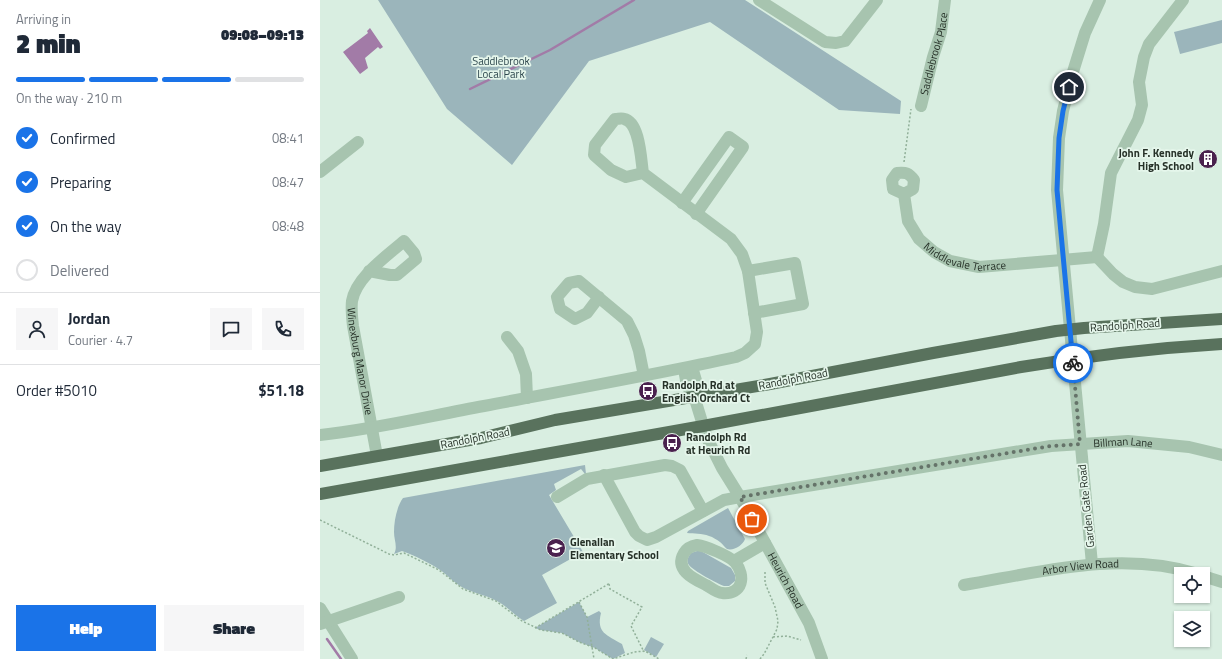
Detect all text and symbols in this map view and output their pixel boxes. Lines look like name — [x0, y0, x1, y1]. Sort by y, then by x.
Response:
text: Arriving in — [16, 9, 71, 29]
street label: Saddlebrook Place — [916, 11, 951, 97]
text: 09:08–09:13 — [221, 23, 304, 46]
text: 2 min — [16, 24, 81, 63]
park label: Saddlebrook Local Park — [472, 53, 531, 82]
pin — [1052, 70, 1086, 104]
icon: home — [1058, 76, 1080, 98]
text: On the way · 210 m — [16, 88, 122, 108]
icon: check — [16, 127, 38, 149]
text: Confirmed — [50, 127, 115, 150]
text: 08:41 — [272, 128, 304, 148]
place label: John F. Kennedy High School — [1119, 145, 1194, 174]
building icon: John F. Kennedy High School — [1197, 148, 1219, 170]
icon: check — [16, 171, 38, 193]
text: Preparing — [50, 171, 111, 194]
text: 08:47 — [272, 172, 304, 192]
icon: check — [16, 215, 38, 237]
text: On the way — [50, 215, 122, 238]
text: 08:48 — [272, 216, 304, 236]
street label: Middlevale Terrace — [920, 239, 1007, 275]
text: Delivered — [50, 259, 109, 282]
text: Jordan — [68, 307, 110, 330]
street label: Winexburg Manor Drive — [343, 307, 377, 417]
button: person — [16, 308, 58, 350]
button: chat — [210, 308, 252, 350]
button: phone — [262, 308, 304, 350]
street label: Randolph Road — [1089, 315, 1161, 335]
text: Courier · 4.7 — [68, 330, 133, 350]
courier — [1053, 343, 1093, 383]
icon: bike — [1062, 352, 1084, 374]
street label: Randolph Road — [757, 364, 829, 394]
place label: Randolph Rd at English Orchard Ct — [662, 377, 750, 406]
text: Order #5010 — [16, 379, 97, 402]
text: $51.18 — [258, 379, 304, 402]
bus stop icon: Randolph Rd at English Orchard Ct — [637, 380, 659, 402]
street label: Randolph Road — [439, 423, 511, 453]
place label: Randolph Rd at Heurich Rd — [686, 429, 750, 458]
bus stop icon: Randolph Rd at Heurich Rd — [661, 432, 683, 454]
street label: Billman Lane — [1093, 433, 1154, 451]
street label: Garden Gate Road — [1074, 463, 1098, 548]
pin — [735, 502, 769, 536]
icon: bag — [741, 508, 763, 530]
place label: Glenallan Elementary School — [570, 534, 659, 563]
school or university icon: Glenallan Elementary School — [545, 537, 567, 559]
street label: Heurich Road — [764, 549, 808, 611]
street label: Arbor View Road — [1041, 555, 1119, 579]
map controls — [1174, 567, 1210, 647]
button: locate — [1174, 567, 1210, 603]
button: Help — [16, 605, 156, 651]
button: Share — [164, 605, 304, 651]
button: layers — [1174, 611, 1210, 647]

